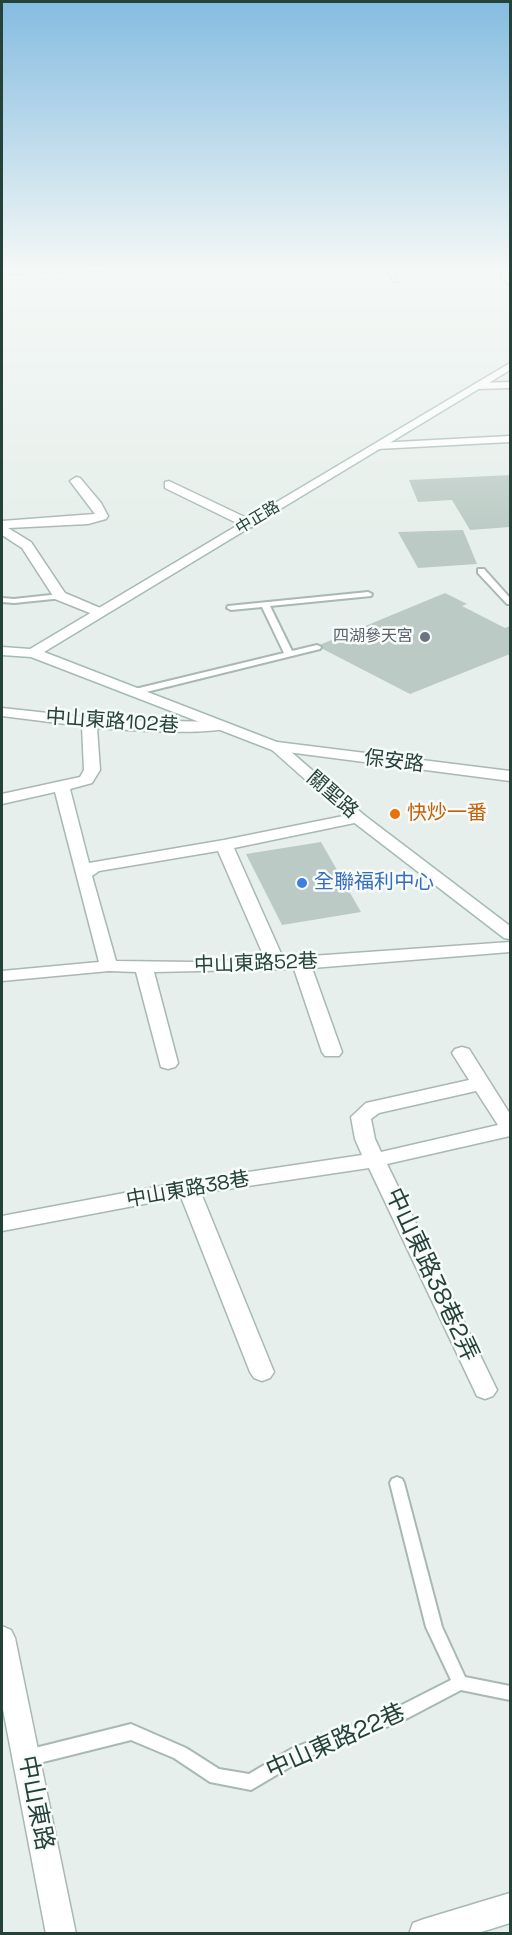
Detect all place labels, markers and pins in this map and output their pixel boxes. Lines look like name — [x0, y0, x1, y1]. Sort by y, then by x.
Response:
place label: 四湖參天宮 — [333, 627, 413, 647]
marker: 四湖參天宮 — [418, 630, 432, 644]
place label: 快炒一番 — [407, 802, 487, 826]
marker: 快炒一番 — [388, 807, 402, 821]
place label: 全聯福利中心 — [314, 871, 434, 895]
marker: 全聯福利中心 — [295, 876, 309, 890]

